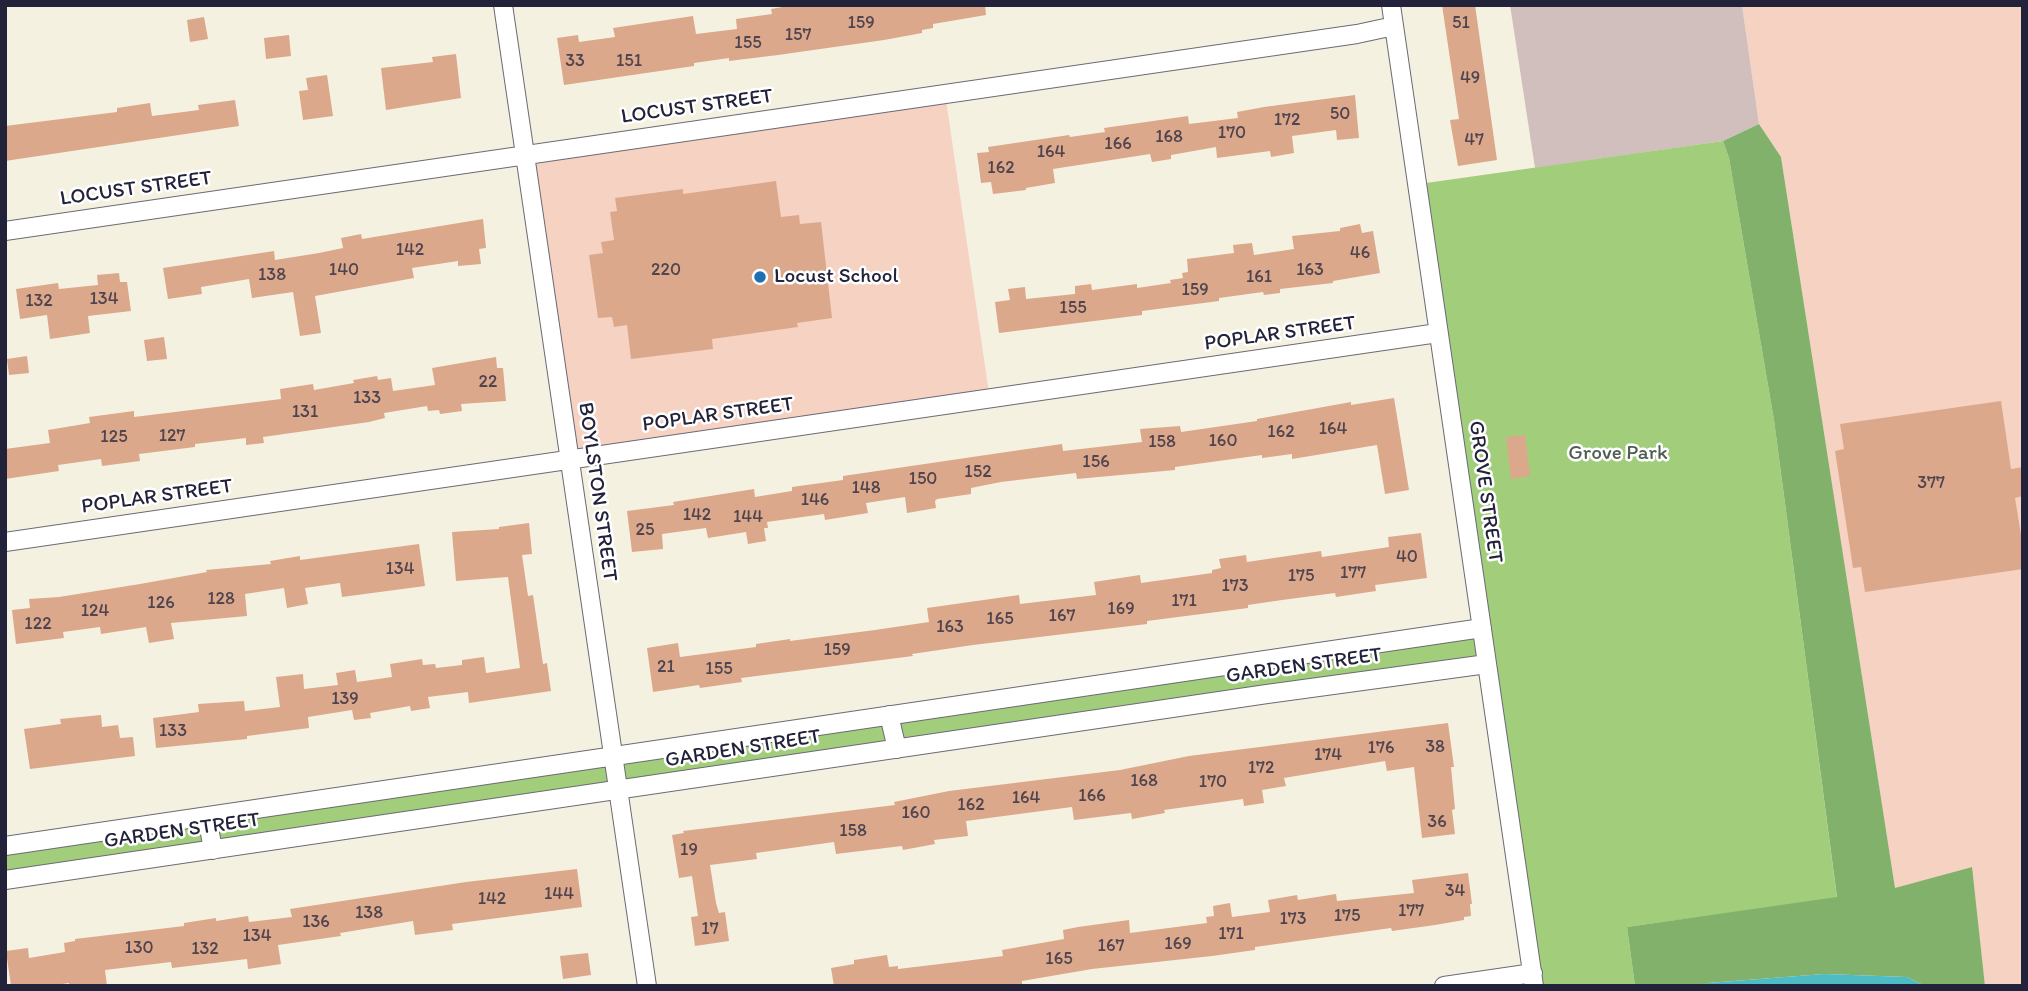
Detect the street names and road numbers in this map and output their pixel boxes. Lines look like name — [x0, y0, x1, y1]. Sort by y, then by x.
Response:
street label: LOCUST STREET — [620, 84, 774, 130]
street label: LOCUST STREET — [59, 166, 213, 212]
street label: POPLAR STREET — [1203, 311, 1357, 357]
street label: POPLAR STREET — [641, 392, 795, 438]
street label: BOYLSTON STREET — [572, 401, 622, 583]
street label: GROVE STREET — [1463, 419, 1507, 565]
street label: POPLAR STREET — [80, 474, 234, 520]
street label: GARDEN STREET — [1224, 643, 1384, 689]
street label: GARDEN STREET — [663, 724, 823, 774]
street label: GARDEN STREET — [102, 808, 262, 854]

